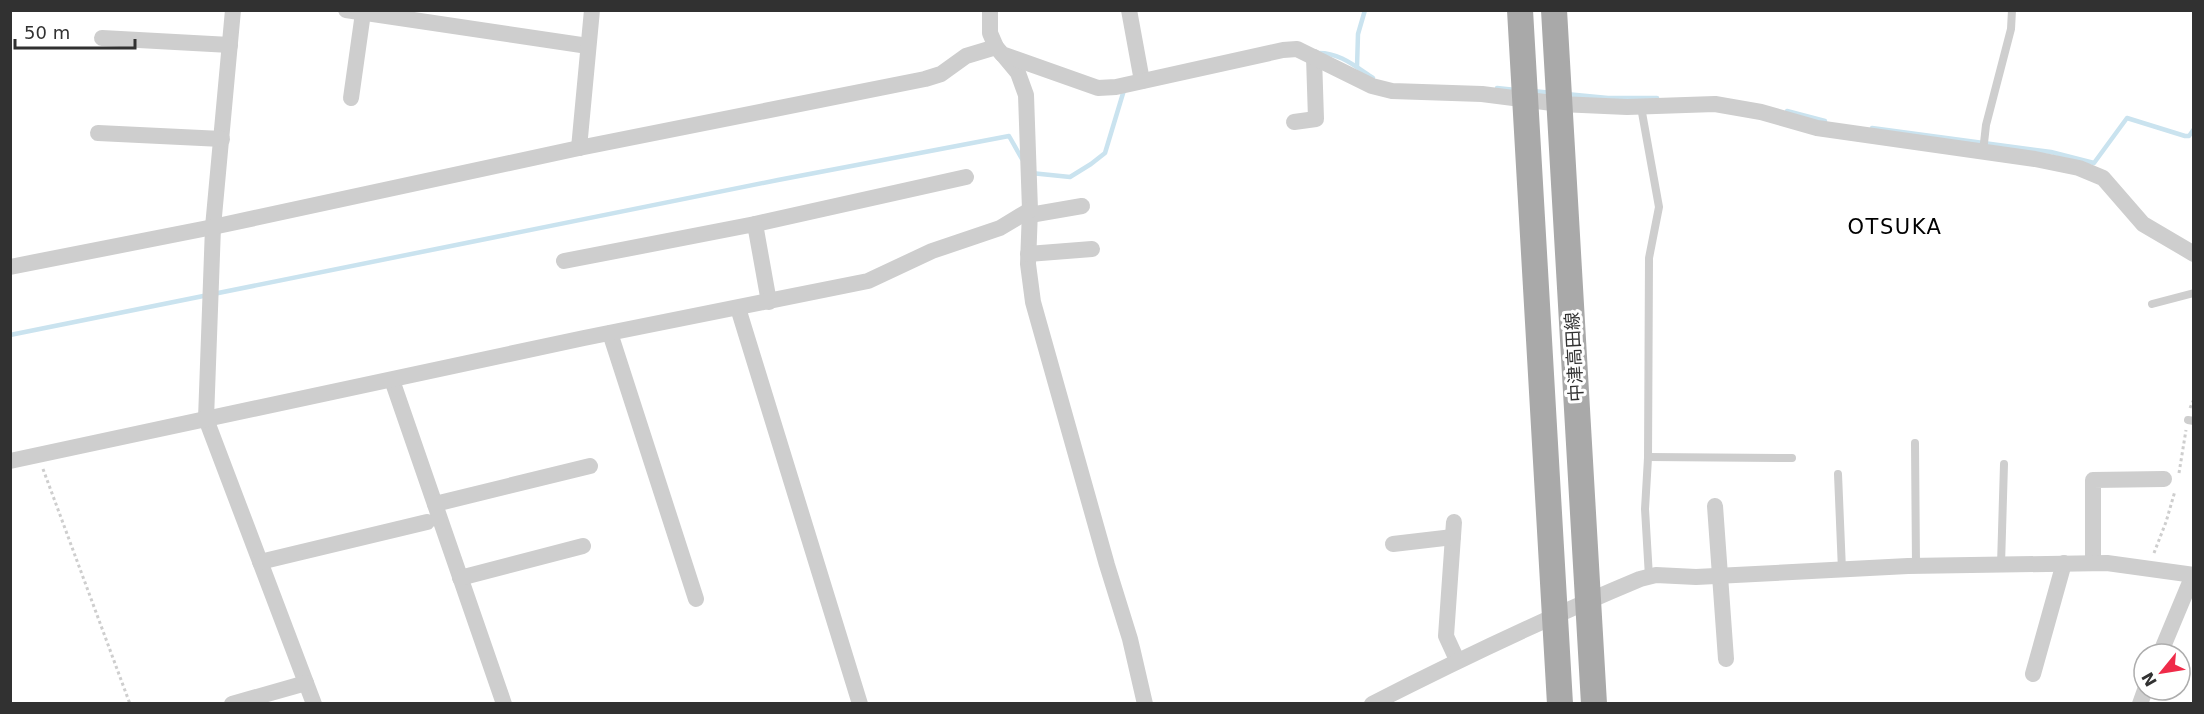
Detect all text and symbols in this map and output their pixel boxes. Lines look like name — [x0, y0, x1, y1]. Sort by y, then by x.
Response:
scale bar — [15, 12, 135, 50]
text: 50 m — [24, 22, 70, 43]
district label: OTSUKA — [1848, 215, 1942, 239]
street label: 中津高田線 — [1561, 312, 1587, 402]
north arrow — [2132, 642, 2192, 702]
text: N — [2138, 669, 2161, 690]

